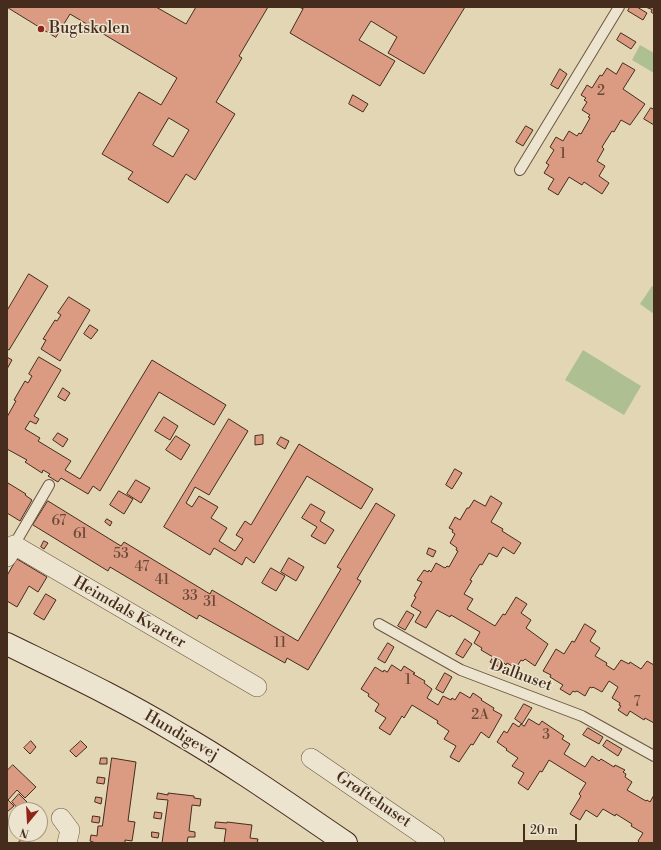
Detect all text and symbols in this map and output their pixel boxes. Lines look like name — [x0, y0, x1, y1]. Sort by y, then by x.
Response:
place label: Bugtskolen — [49, 19, 130, 39]
marker: Bugtskolen — [36, 24, 46, 34]
house number: 2 — [597, 84, 605, 100]
house number: 1 — [560, 147, 566, 163]
house number: 67 — [52, 514, 66, 530]
house number: 61 — [73, 527, 87, 543]
house number: 53 — [113, 547, 129, 563]
house number: 47 — [135, 560, 149, 576]
street label: Heimdals Kvarter — [69, 573, 189, 653]
house number: 41 — [155, 573, 169, 589]
house number: 33 — [182, 589, 198, 605]
house number: 31 — [203, 595, 217, 611]
house number: 11 — [274, 636, 286, 652]
street label: Dalhuset — [487, 656, 555, 696]
house number: 1 — [405, 673, 411, 689]
house number: 7 — [633, 695, 641, 711]
street label: Hundigevej — [140, 707, 222, 765]
house number: 2A — [471, 708, 489, 724]
house number: 3 — [542, 728, 550, 744]
street label: Grøftehuset — [332, 768, 414, 832]
north arrow — [8, 802, 48, 842]
scale bar — [525, 816, 579, 842]
text: 20 m — [530, 823, 558, 838]
text: N — [18, 824, 31, 840]

